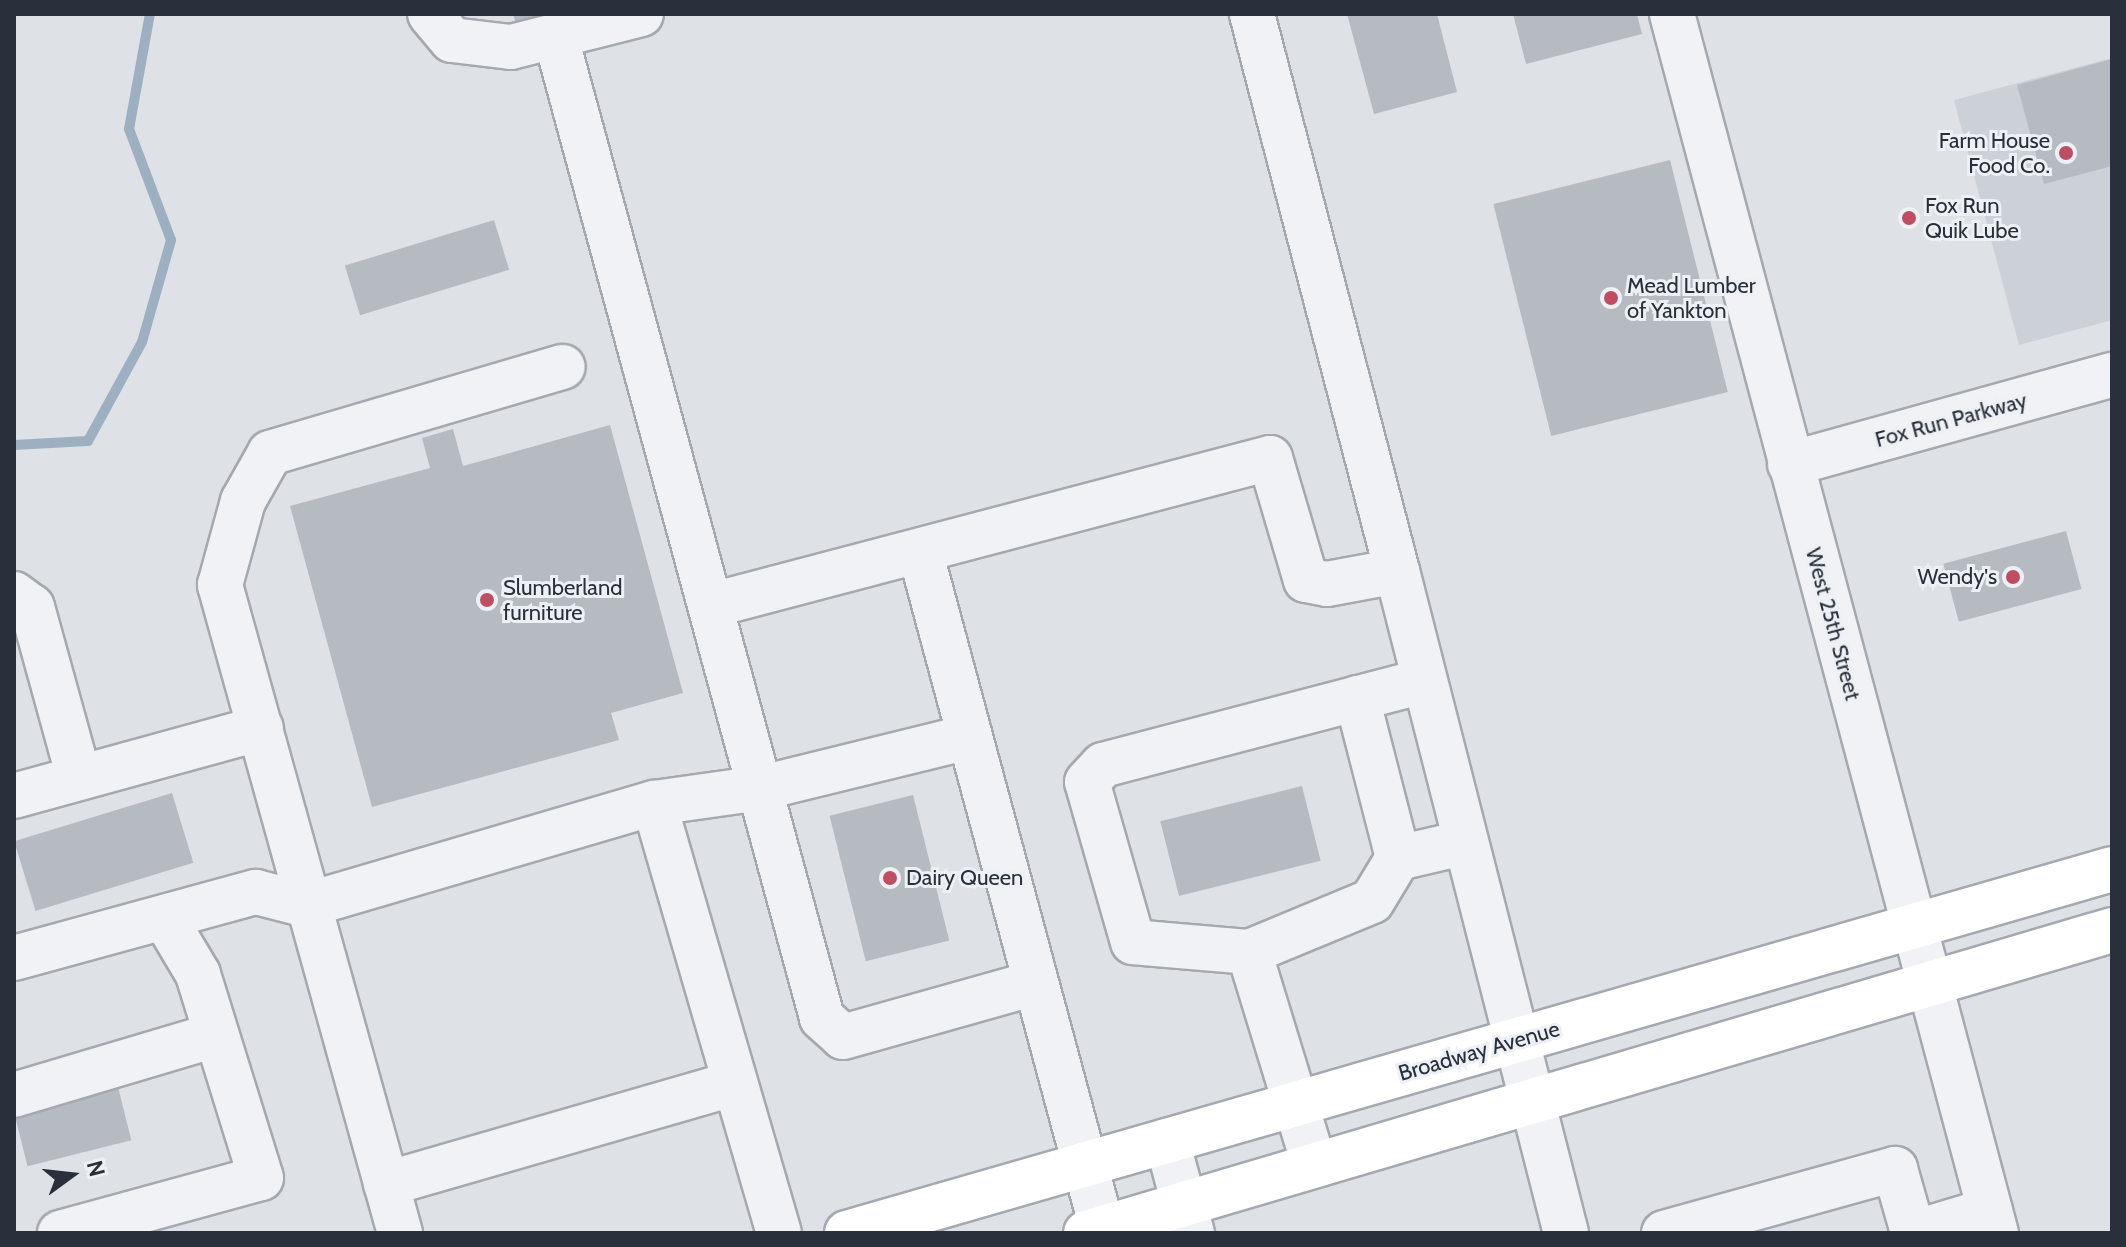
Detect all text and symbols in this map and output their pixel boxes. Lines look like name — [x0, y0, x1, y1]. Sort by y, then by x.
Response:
place label: Farm House Food Co. — [1939, 127, 2050, 178]
marker: Farm House Food Co. — [2057, 144, 2075, 162]
place label: Fox Run Quik Lube — [1925, 192, 2019, 244]
marker: Fox Run Quik Lube — [1900, 209, 1918, 227]
place label: Mead Lumber of Yankton — [1627, 272, 1756, 324]
marker: Mead Lumber of Yankton — [1602, 289, 1620, 307]
street label: Fox Run Parkway — [1872, 387, 2030, 453]
street label: West 25th Street — [1800, 545, 1866, 703]
place label: Wendy's — [1918, 564, 1997, 590]
marker: Wendy's — [2004, 568, 2022, 586]
place label: Slumberland furniture — [503, 574, 622, 626]
marker: Slumberland furniture — [478, 591, 496, 609]
place label: Dairy Queen — [906, 865, 1023, 891]
marker: Dairy Queen — [881, 869, 899, 887]
street label: Broadway Avenue — [1395, 1015, 1563, 1087]
north arrow — [32, 1135, 112, 1215]
text: N — [81, 1158, 111, 1180]

